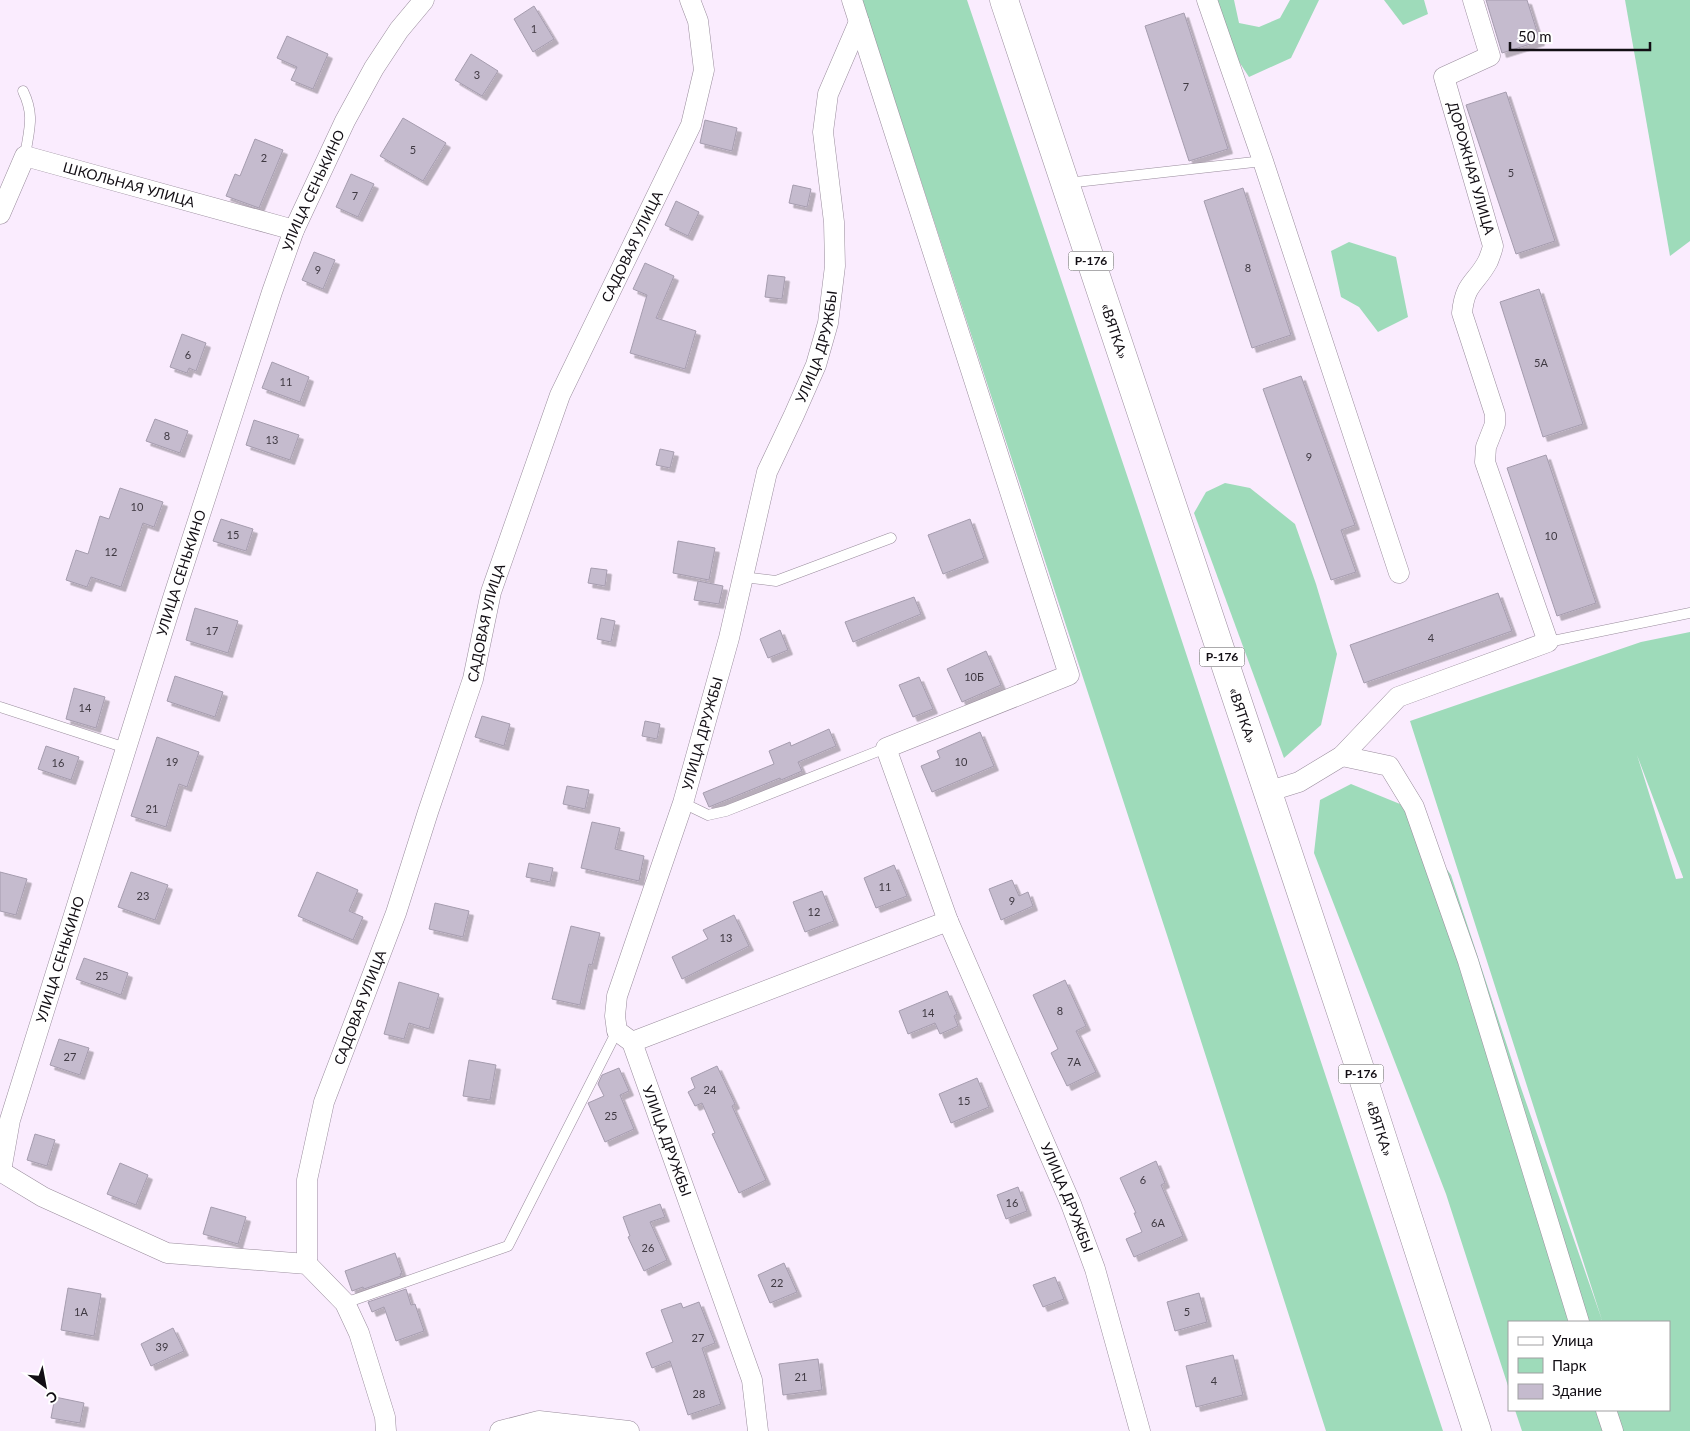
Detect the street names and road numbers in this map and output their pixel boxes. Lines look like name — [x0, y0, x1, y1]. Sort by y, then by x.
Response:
street label: ДОРОЖНАЯ УЛИЦА — [1444, 99, 1499, 237]
street label: УЛИЦА СЕНЬКИНО — [278, 127, 348, 253]
street label: ШКОЛЬНАЯ УЛИЦА — [61, 158, 197, 210]
street label: САДОВАЯ УЛИЦА — [597, 187, 666, 305]
road number: Р-176 — [1068, 252, 1114, 270]
street label: УЛИЦА ДРУЖБЫ — [791, 290, 840, 405]
street label: «ВЯТКА» — [1098, 301, 1132, 361]
street label: УЛИЦА СЕНЬКИНО — [153, 508, 209, 638]
street label: САДОВАЯ УЛИЦА — [464, 561, 508, 684]
road number: Р-176 — [1200, 648, 1244, 666]
street label: УЛИЦА ДРУЖБЫ — [678, 675, 726, 792]
street label: «ВЯТКА» — [1226, 685, 1260, 745]
street label: УЛИЦА СЕНЬКИНО — [32, 894, 87, 1025]
street label: САДОВАЯ УЛИЦА — [330, 947, 389, 1067]
road number: Р-176 — [1338, 1064, 1384, 1084]
street label: УЛИЦА ДРУЖБЫ — [640, 1083, 695, 1199]
street label: «ВЯТКА» — [1363, 1098, 1397, 1158]
street label: УЛИЦА ДРУЖБЫ — [1037, 1140, 1097, 1255]

